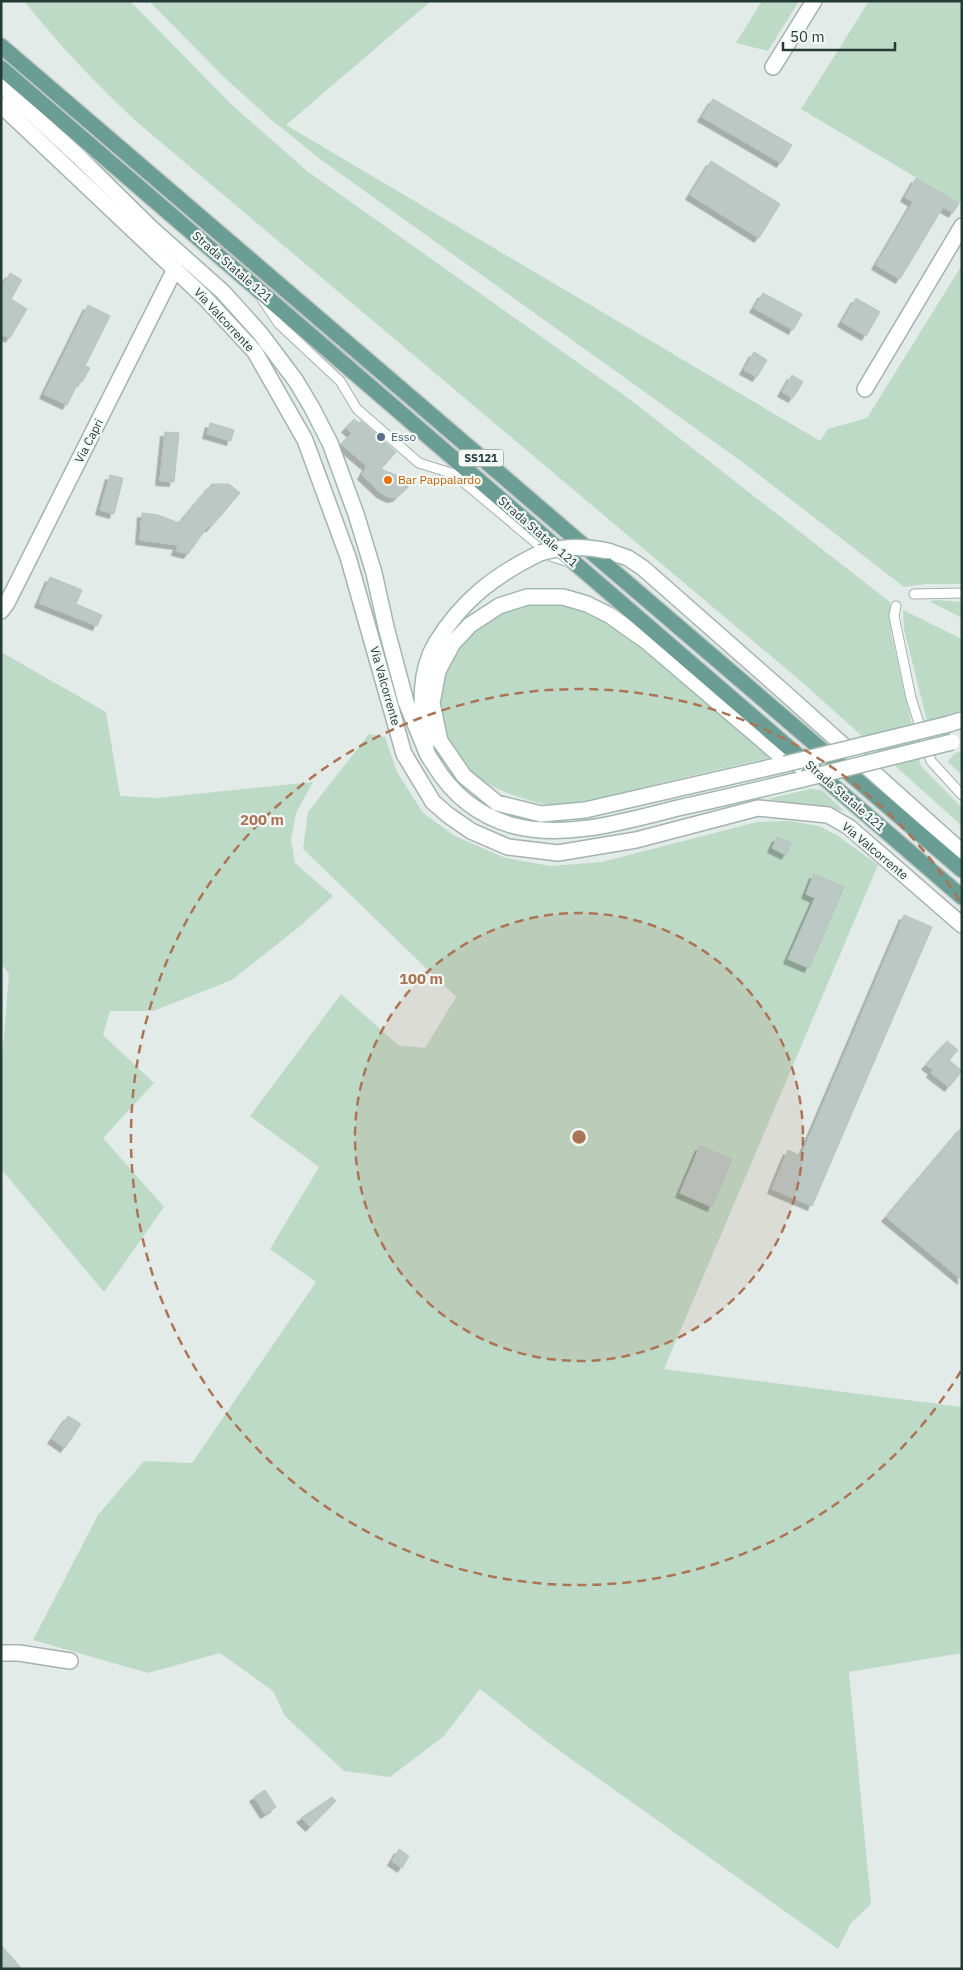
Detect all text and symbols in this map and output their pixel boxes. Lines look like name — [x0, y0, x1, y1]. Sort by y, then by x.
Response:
scale bar — [783, 20, 896, 52]
text: 50 m — [790, 27, 825, 46]
street label: Strada Statale 121 — [189, 228, 275, 305]
street label: Via Valcorrente — [191, 285, 258, 355]
street label: Via Capri — [71, 416, 106, 465]
place label: Esso — [391, 429, 417, 444]
marker: Esso — [375, 431, 387, 443]
road number: SS121 — [458, 449, 504, 466]
place label: Bar Pappalardo — [398, 472, 481, 487]
marker: Bar Pappalardo — [382, 474, 394, 486]
street label: Strada Statale 121 — [495, 493, 581, 570]
street label: Via Valcorrente — [367, 644, 404, 728]
street label: Strada Statale 121 — [802, 757, 888, 834]
text: 200 m — [240, 810, 284, 829]
street label: Via Valcorrente — [839, 819, 912, 883]
text: 100 m — [399, 969, 443, 988]
centre of rings — [570, 1128, 588, 1146]

